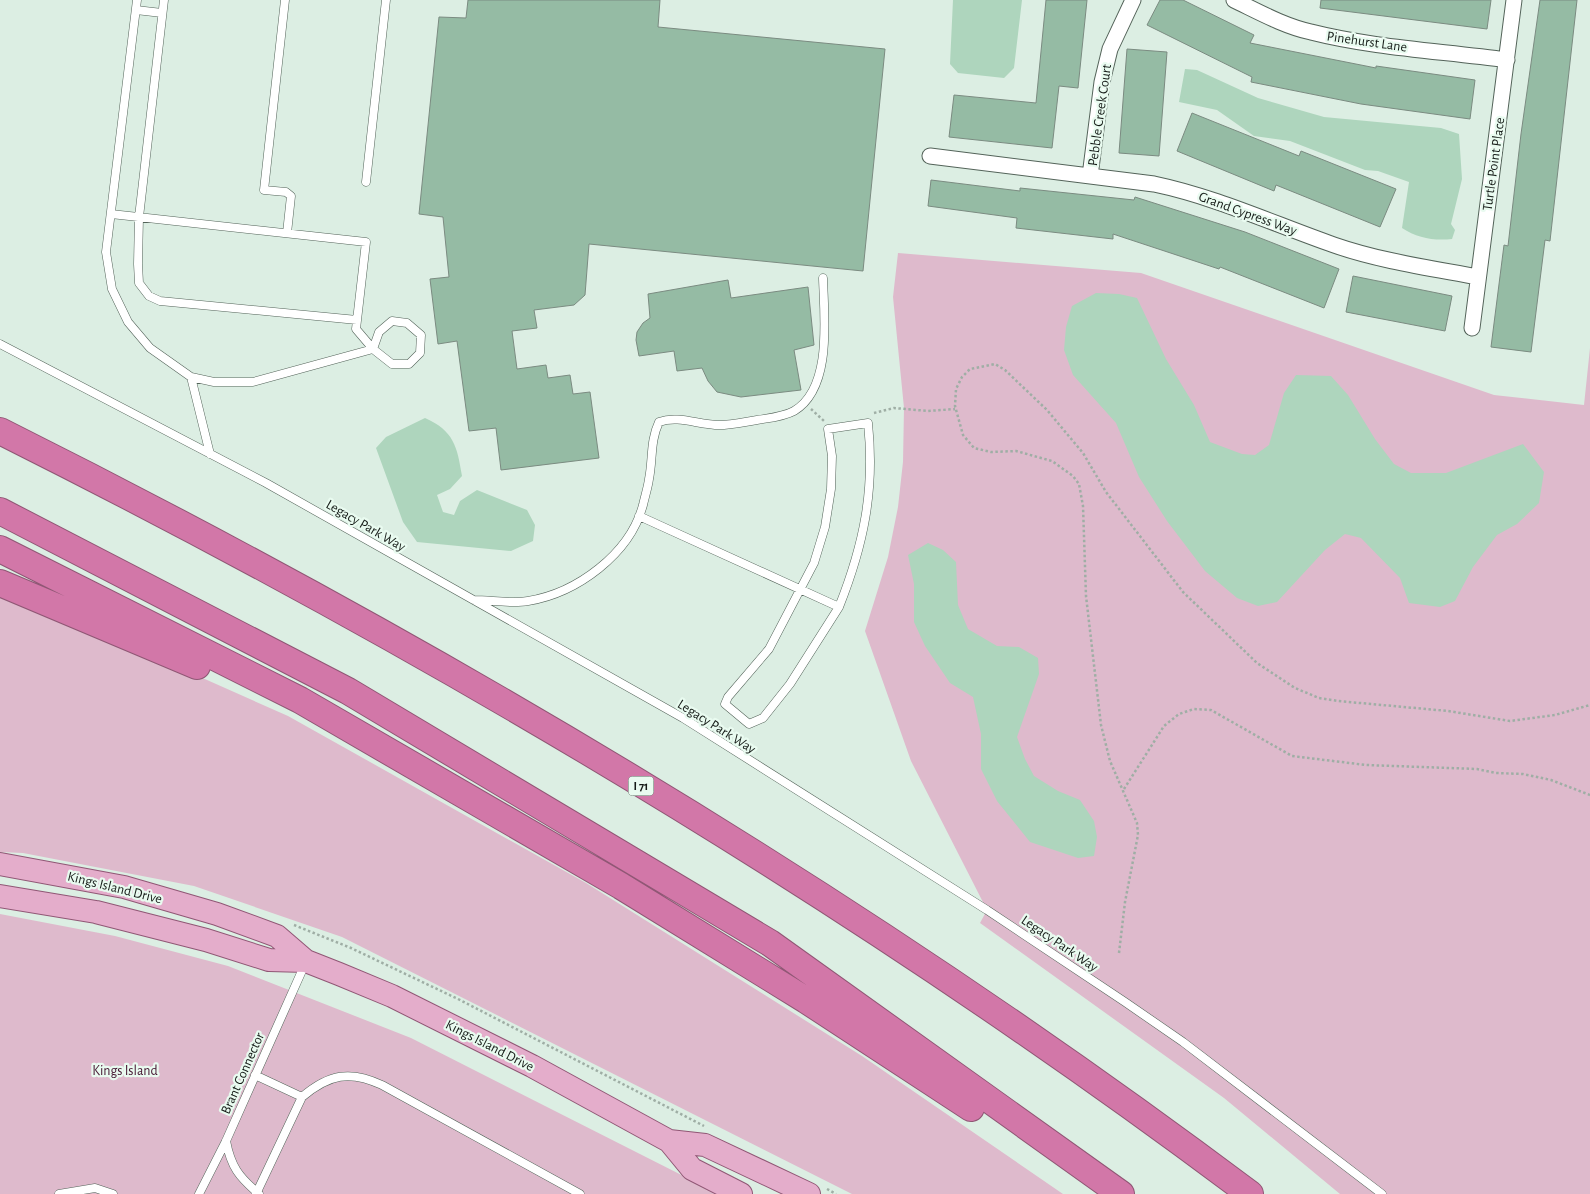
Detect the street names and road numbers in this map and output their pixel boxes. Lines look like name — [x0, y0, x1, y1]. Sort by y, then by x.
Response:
street label: Pinehurst Lane — [1326, 29, 1408, 55]
street label: Pebble Creek Court — [1086, 63, 1114, 167]
street label: Turtle Point Place — [1481, 117, 1507, 212]
street label: Grand Cypress Way — [1197, 190, 1299, 238]
street label: Legacy Park Way — [323, 498, 408, 554]
street label: Legacy Park Way — [675, 697, 758, 756]
road number: I 71 — [628, 776, 654, 796]
street label: Kings Island Drive — [66, 869, 163, 906]
street label: Legacy Park Way — [1019, 913, 1100, 975]
street label: Kings Island Drive — [443, 1018, 536, 1074]
street label: Brant Connector — [219, 1030, 267, 1116]

